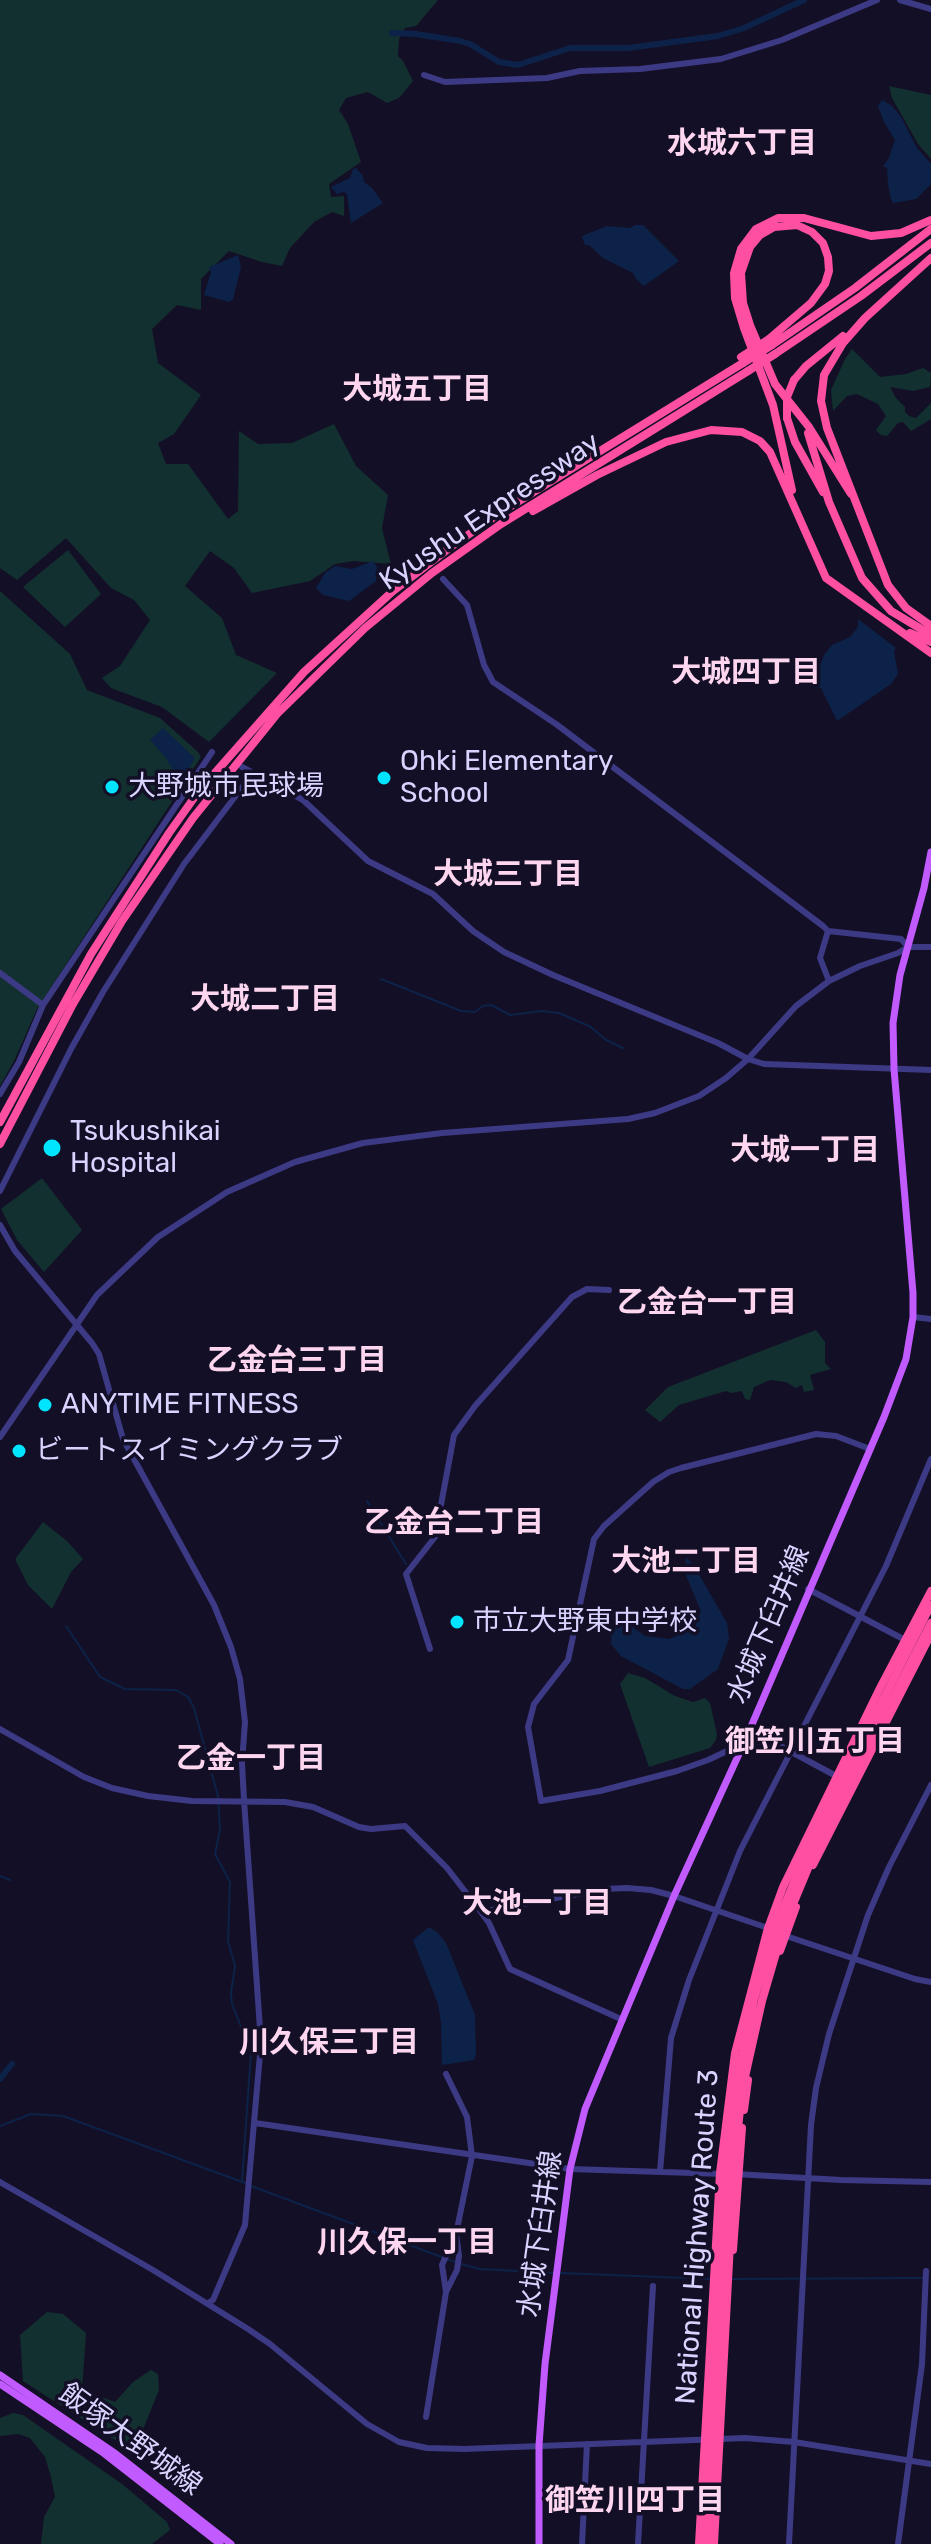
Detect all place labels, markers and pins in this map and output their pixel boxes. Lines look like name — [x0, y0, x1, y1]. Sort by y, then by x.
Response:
place label: Ohki Elementary School — [400, 745, 613, 811]
marker: Ohki Elementary School — [375, 769, 393, 787]
place label: 大野城市民球場 — [128, 770, 324, 804]
marker: 大野城市民球場 — [103, 778, 121, 796]
place label: Tsukushikai Hospital — [70, 1115, 221, 1181]
marker: Tsukushikai Hospital — [41, 1137, 63, 1159]
place label: ANYTIME FITNESS — [61, 1388, 299, 1422]
marker: ANYTIME FITNESS — [36, 1396, 54, 1414]
place label: ビートスイミングクラブ — [35, 1434, 343, 1468]
marker: ビートスイミングクラブ — [10, 1442, 28, 1460]
place label: 市立大野東中学校 — [473, 1605, 697, 1639]
marker: 市立大野東中学校 — [448, 1613, 466, 1631]

